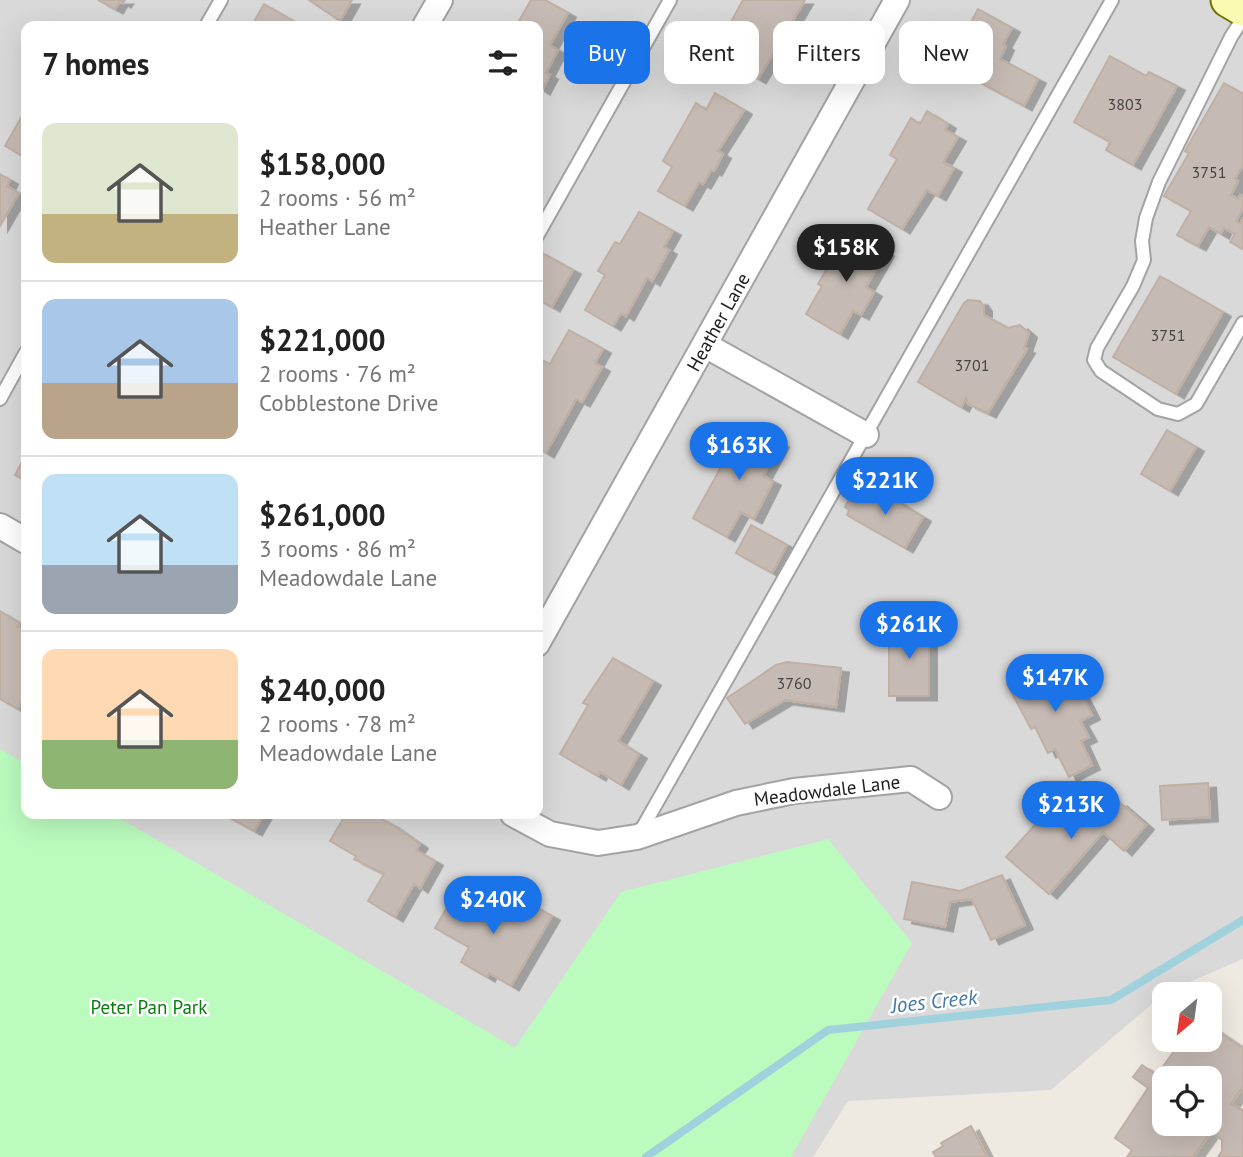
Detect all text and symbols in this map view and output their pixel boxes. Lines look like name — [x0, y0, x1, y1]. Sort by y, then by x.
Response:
chip: Buy — [564, 21, 650, 84]
chip: Rent — [664, 21, 759, 84]
chip: Filters — [773, 21, 885, 84]
chip: New — [899, 21, 993, 84]
text: 7 homes — [42, 44, 150, 83]
icon: filters — [484, 44, 522, 82]
house number: 3803 — [1108, 94, 1142, 114]
text: $158,000 — [259, 144, 386, 183]
icon: home — [98, 151, 182, 235]
house number: 3751 — [1192, 162, 1226, 182]
text: 2 rooms · 56 m² — [259, 183, 416, 212]
text: Heather Lane — [259, 212, 391, 241]
pin: $158K — [797, 224, 895, 284]
text: $158K — [813, 232, 879, 261]
street label: Heather Lane — [681, 269, 755, 375]
text: $221,000 — [259, 320, 386, 359]
house number: 3751 — [1151, 325, 1185, 345]
icon: home — [98, 327, 182, 411]
house number: 3701 — [955, 355, 989, 375]
text: 2 rooms · 76 m² — [259, 359, 416, 388]
text: Cobblestone Drive — [259, 388, 438, 417]
pin: $163K — [690, 422, 788, 482]
text: $163K — [706, 430, 772, 459]
pin: $221K — [836, 458, 934, 517]
text: $221K — [852, 465, 918, 494]
text: $261,000 — [259, 495, 386, 534]
icon: home — [98, 502, 182, 586]
text: 3 rooms · 86 m² — [259, 534, 416, 563]
text: Meadowdale Lane — [259, 563, 437, 592]
pin: $261K — [860, 602, 958, 661]
text: $261K — [876, 609, 942, 638]
pin: $147K — [1006, 654, 1104, 714]
text: $147K — [1022, 662, 1088, 691]
text: $240,000 — [259, 670, 386, 709]
house number: 3760 — [777, 673, 812, 693]
icon: home — [98, 677, 182, 761]
text: 2 rooms · 78 m² — [259, 709, 416, 738]
text: Meadowdale Lane — [259, 738, 437, 767]
street label: Meadowdale Lane — [753, 769, 901, 811]
pin: $213K — [1022, 782, 1120, 841]
text: $213K — [1038, 789, 1104, 818]
pin: $240K — [444, 876, 542, 936]
text: $240K — [460, 884, 526, 913]
north arrow — [1152, 982, 1222, 1052]
map controls — [1152, 982, 1222, 1136]
water label: Joes Creek — [888, 983, 980, 1019]
park label: Peter Pan Park — [91, 995, 207, 1019]
button: locate — [1152, 1066, 1222, 1136]

